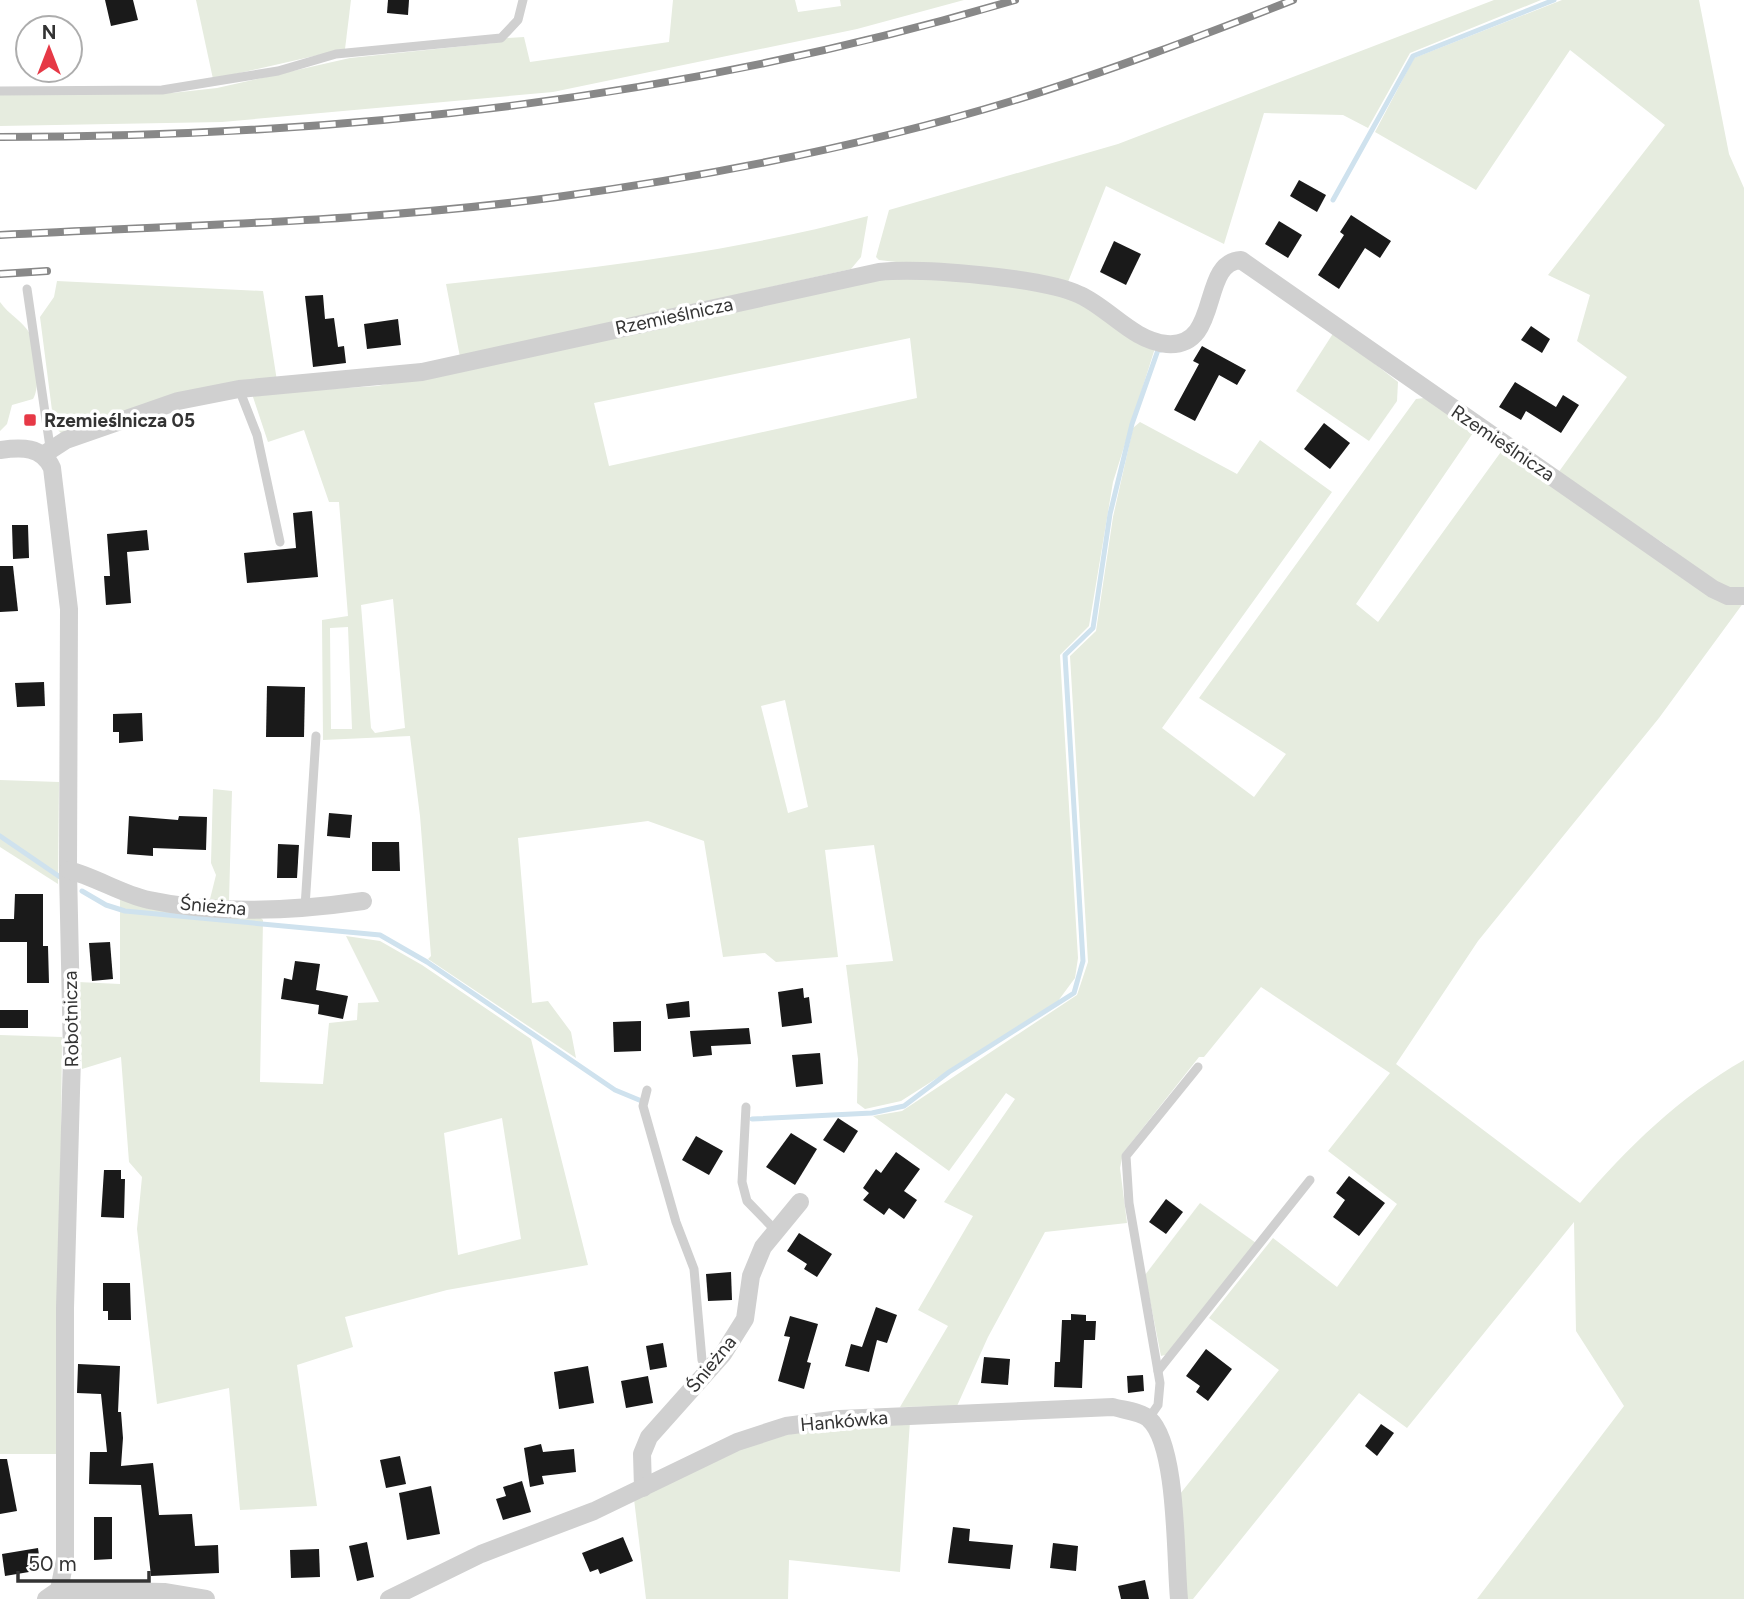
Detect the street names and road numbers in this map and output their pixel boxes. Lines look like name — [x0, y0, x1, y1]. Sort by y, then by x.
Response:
street label: Rzemieślnicza — [613, 292, 735, 340]
street label: Rzemieślnicza — [1447, 400, 1559, 486]
street label: Śnieżna — [179, 892, 247, 920]
street label: Robotnicza — [59, 971, 83, 1067]
street label: Śnieżna — [681, 1331, 741, 1397]
street label: Hankówka — [799, 1406, 889, 1436]

